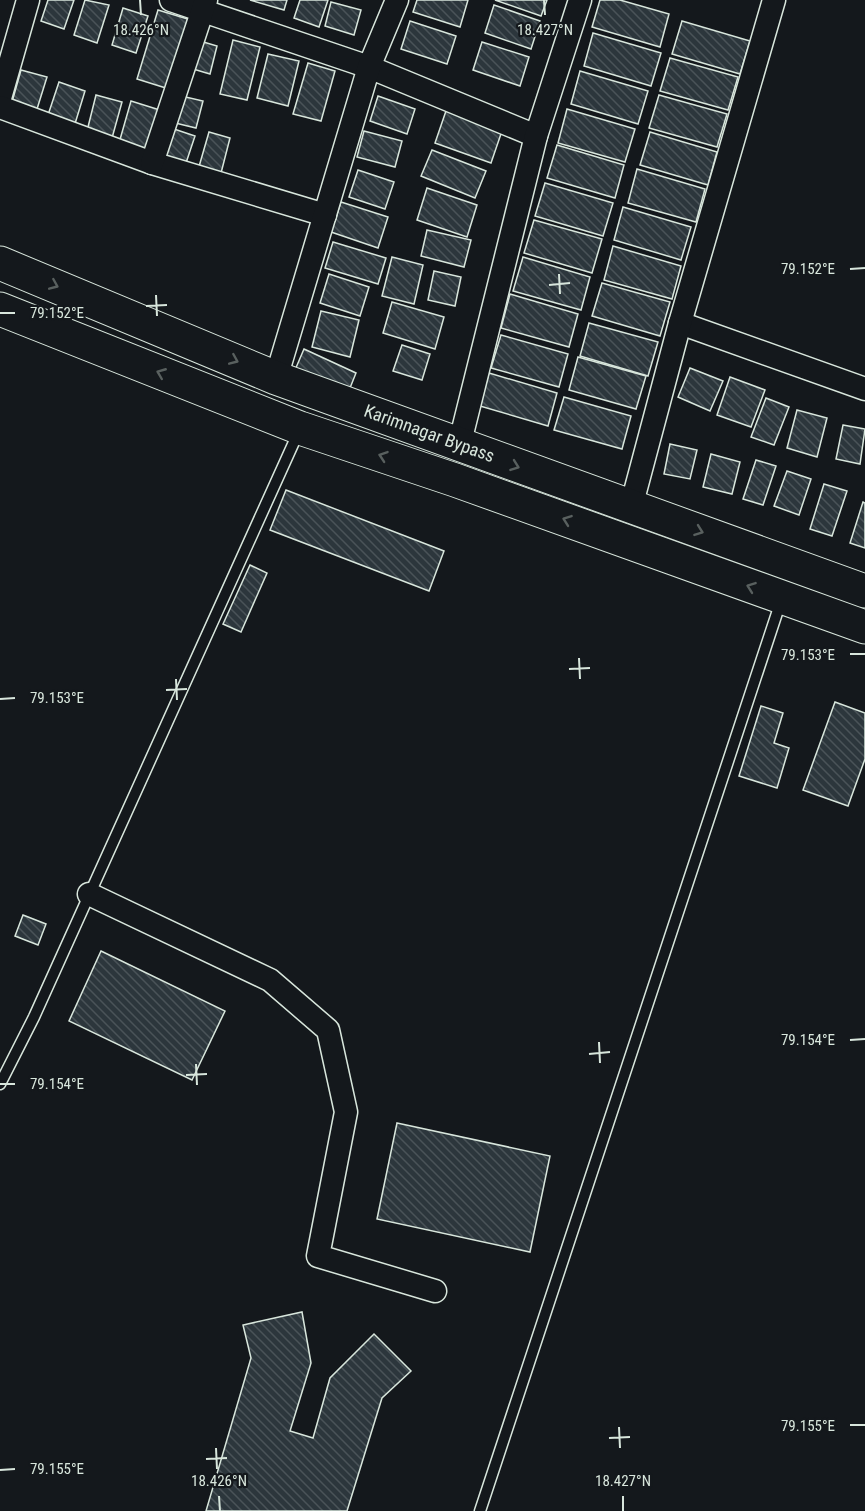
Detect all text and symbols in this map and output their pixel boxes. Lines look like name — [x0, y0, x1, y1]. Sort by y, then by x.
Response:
text: 18.426°N — [113, 21, 169, 39]
text: 18.427°N — [517, 21, 573, 39]
text: 79.152°E — [781, 260, 835, 278]
one-way arrow — [48, 278, 59, 290]
text: 79.152°E — [30, 304, 84, 322]
one-way arrow — [228, 353, 239, 365]
one-way arrow — [156, 368, 167, 380]
street label: Karimnagar Bypass — [361, 400, 498, 466]
one-way arrow — [378, 451, 389, 463]
one-way arrow — [509, 458, 520, 471]
one-way arrow — [562, 515, 573, 528]
one-way arrow — [693, 524, 703, 537]
one-way arrow — [746, 581, 756, 594]
text: 79.153°E — [781, 646, 835, 664]
text: 79.153°E — [30, 689, 84, 707]
text: 79.154°E — [781, 1031, 835, 1049]
text: 79.154°E — [30, 1075, 84, 1093]
text: 79.155°E — [781, 1417, 835, 1435]
text: 79.155°E — [30, 1460, 84, 1478]
text: 18.426°N — [191, 1472, 247, 1490]
text: 18.427°N — [595, 1472, 651, 1490]

